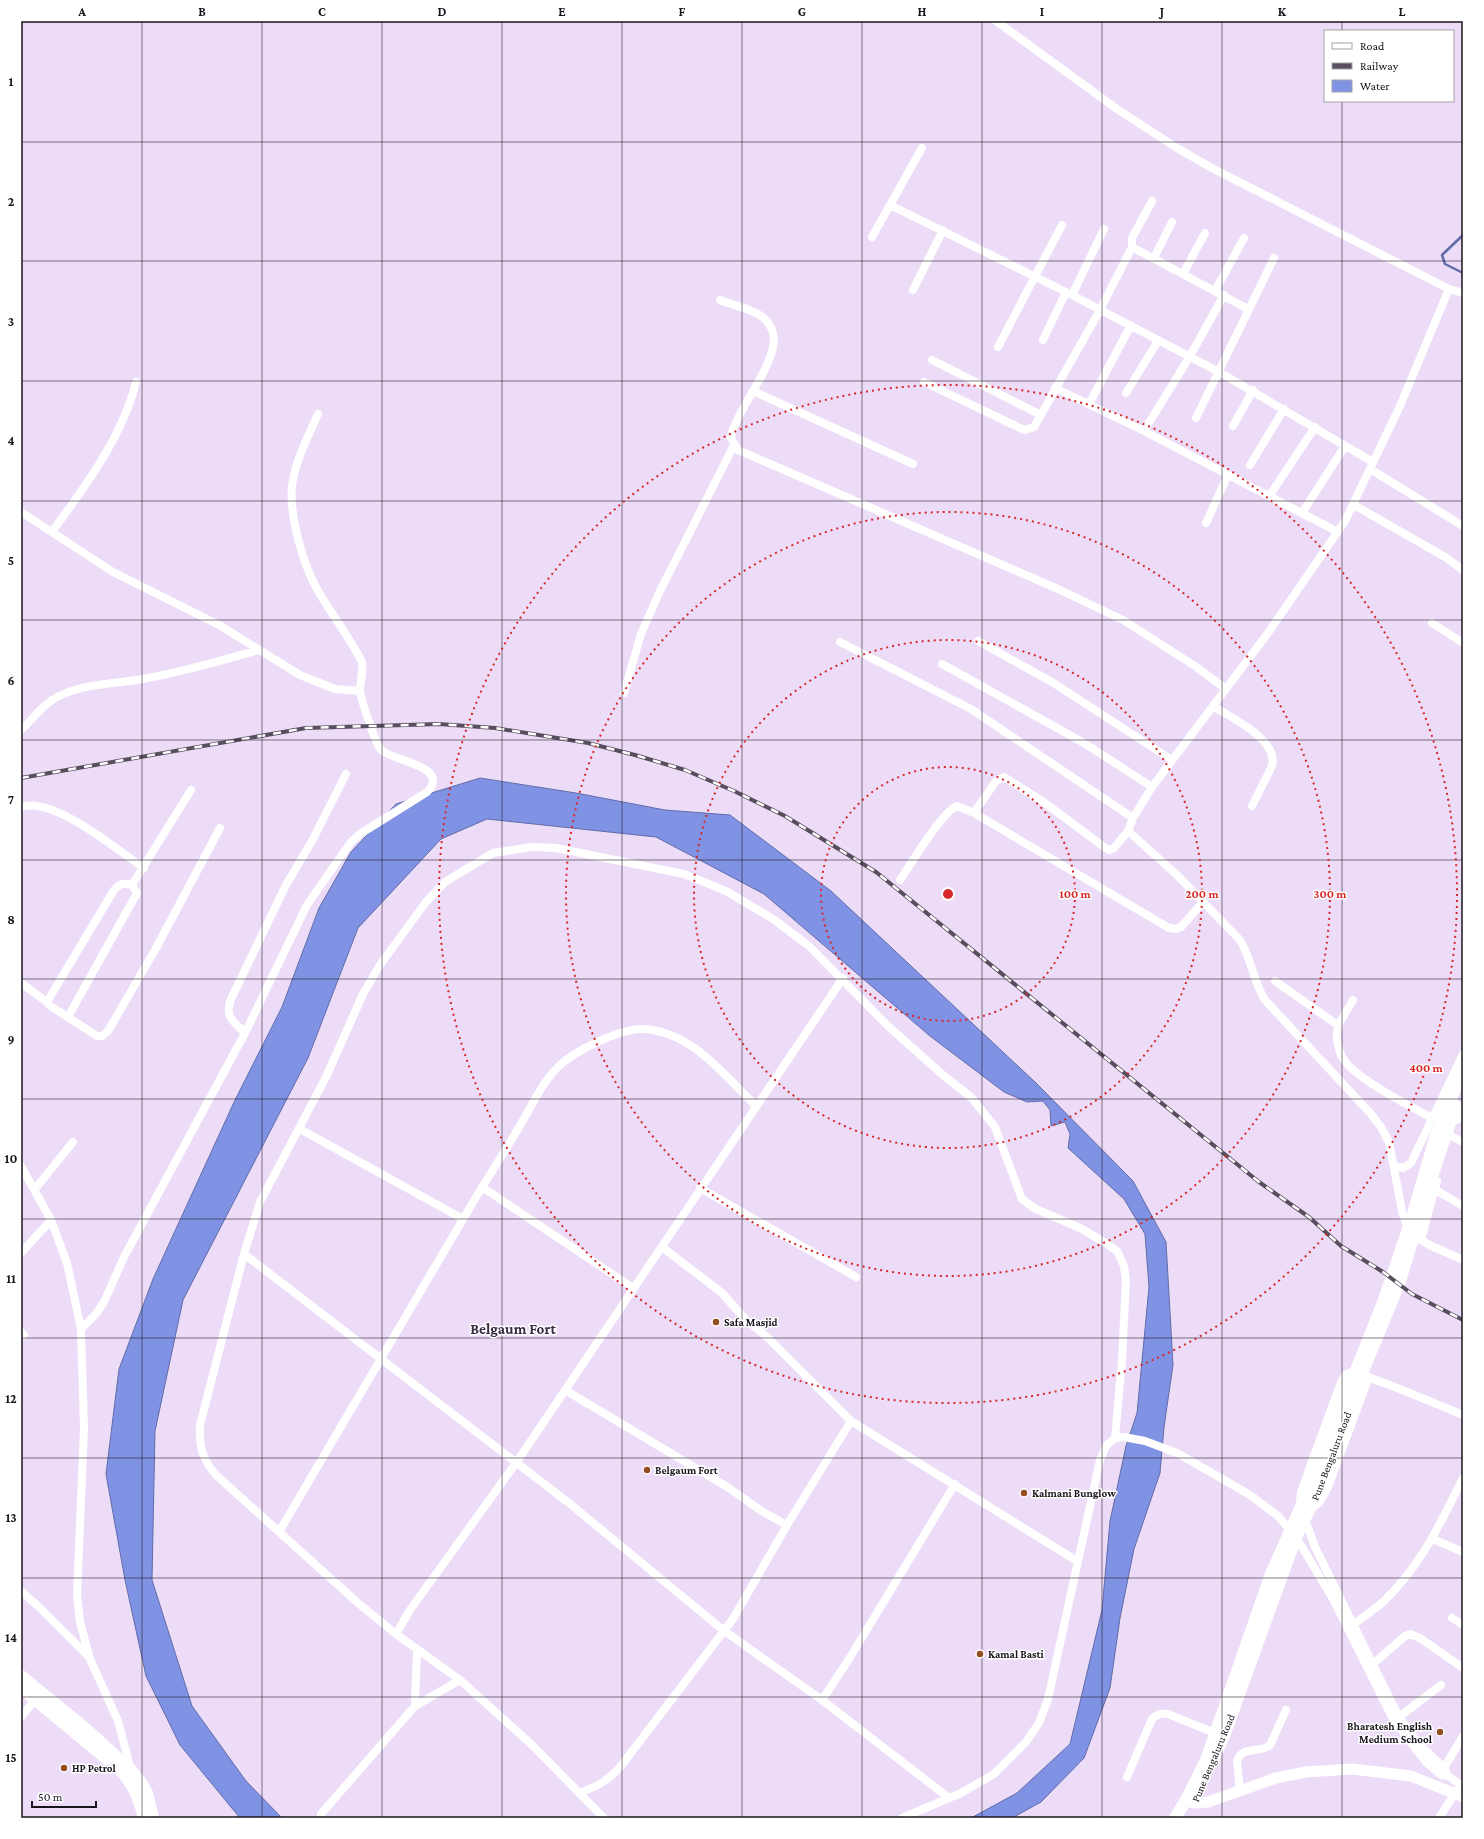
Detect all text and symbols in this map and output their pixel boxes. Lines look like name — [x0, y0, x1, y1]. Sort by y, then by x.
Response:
text: A — [77, 4, 86, 19]
text: B — [198, 4, 206, 19]
text: C — [318, 4, 326, 19]
text: D — [438, 4, 447, 19]
text: E — [558, 4, 566, 19]
text: F — [679, 4, 686, 19]
text: G — [798, 4, 806, 19]
text: H — [918, 4, 927, 19]
text: I — [1040, 4, 1044, 19]
text: J — [1158, 4, 1164, 19]
text: K — [1278, 4, 1287, 19]
text: L — [1399, 4, 1406, 19]
legend — [1324, 30, 1454, 102]
text: Road — [1360, 39, 1385, 53]
text: Railway — [1360, 59, 1399, 73]
text: 1 — [9, 74, 14, 89]
text: Water — [1360, 79, 1390, 93]
text: 2 — [8, 194, 15, 209]
text: 3 — [8, 314, 14, 329]
text: 4 — [7, 433, 15, 448]
text: 5 — [8, 553, 14, 568]
text: 6 — [7, 673, 15, 688]
text: 7 — [8, 792, 14, 807]
centre of rings — [941, 887, 955, 901]
text: 100 m — [1059, 887, 1092, 901]
text: 200 m — [1185, 887, 1219, 901]
text: 300 m — [1314, 887, 1347, 901]
text: 8 — [7, 912, 15, 927]
text: 9 — [7, 1032, 15, 1047]
text: 400 m — [1409, 1061, 1444, 1075]
text: 10 — [5, 1151, 17, 1166]
text: 11 — [6, 1271, 16, 1286]
place label: Safa Masjid — [724, 1316, 778, 1329]
marker: Safa Masjid — [711, 1317, 721, 1327]
district label: Belgaum Fort — [470, 1321, 556, 1337]
text: 12 — [5, 1391, 17, 1406]
street label: Pune Bengaluru Road — [1309, 1410, 1354, 1502]
place label: Belgaum Fort — [655, 1464, 718, 1476]
marker: Belgaum Fort — [642, 1465, 652, 1475]
place label: Kalmani Bunglow — [1032, 1487, 1116, 1499]
marker: Kalmani Bunglow — [1019, 1488, 1029, 1498]
text: 13 — [5, 1510, 17, 1525]
text: 14 — [5, 1630, 17, 1645]
place label: Kamal Basti — [988, 1648, 1045, 1660]
marker: Kamal Basti — [975, 1649, 985, 1659]
street label: Pune Bengaluru Road — [1189, 1712, 1238, 1804]
place label: Bharatesh English Medium School — [1347, 1720, 1433, 1745]
marker: Bharatesh English Medium School — [1435, 1727, 1445, 1737]
text: 15 — [5, 1750, 17, 1765]
place label: HP Petrol — [72, 1762, 117, 1774]
marker: HP Petrol — [59, 1763, 69, 1773]
scale bar — [32, 1783, 96, 1809]
text: 50 m — [38, 1790, 63, 1804]

